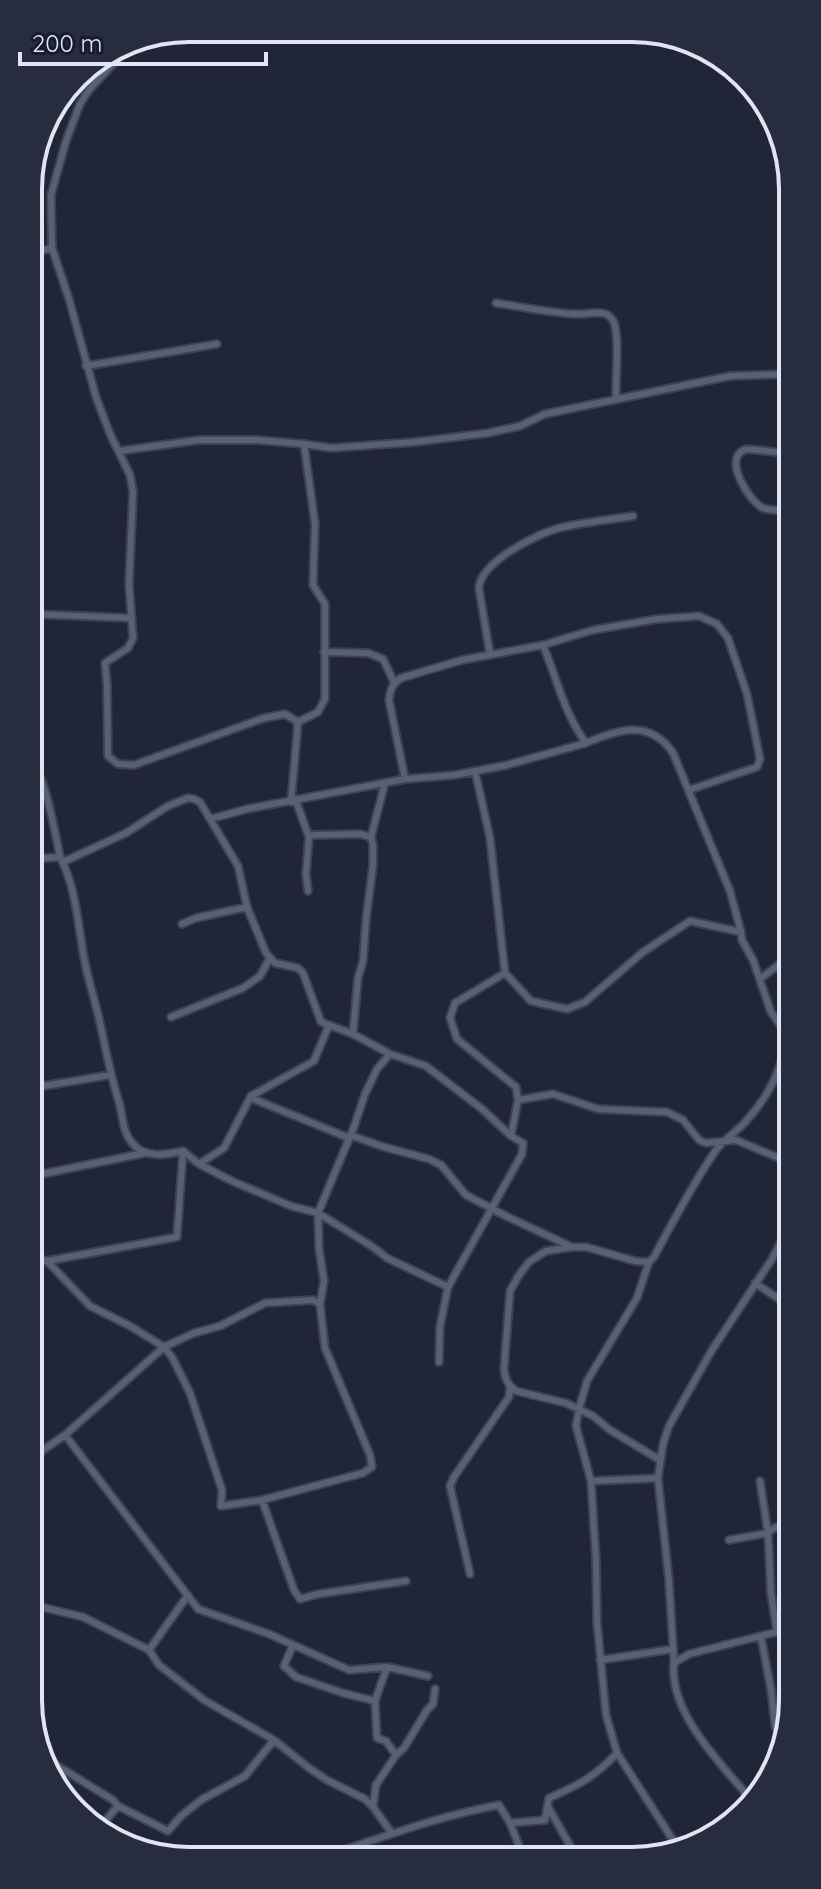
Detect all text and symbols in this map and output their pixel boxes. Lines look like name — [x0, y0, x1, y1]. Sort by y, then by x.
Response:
scale bar — [20, 16, 266, 66]
text: 200 m — [32, 28, 102, 58]

